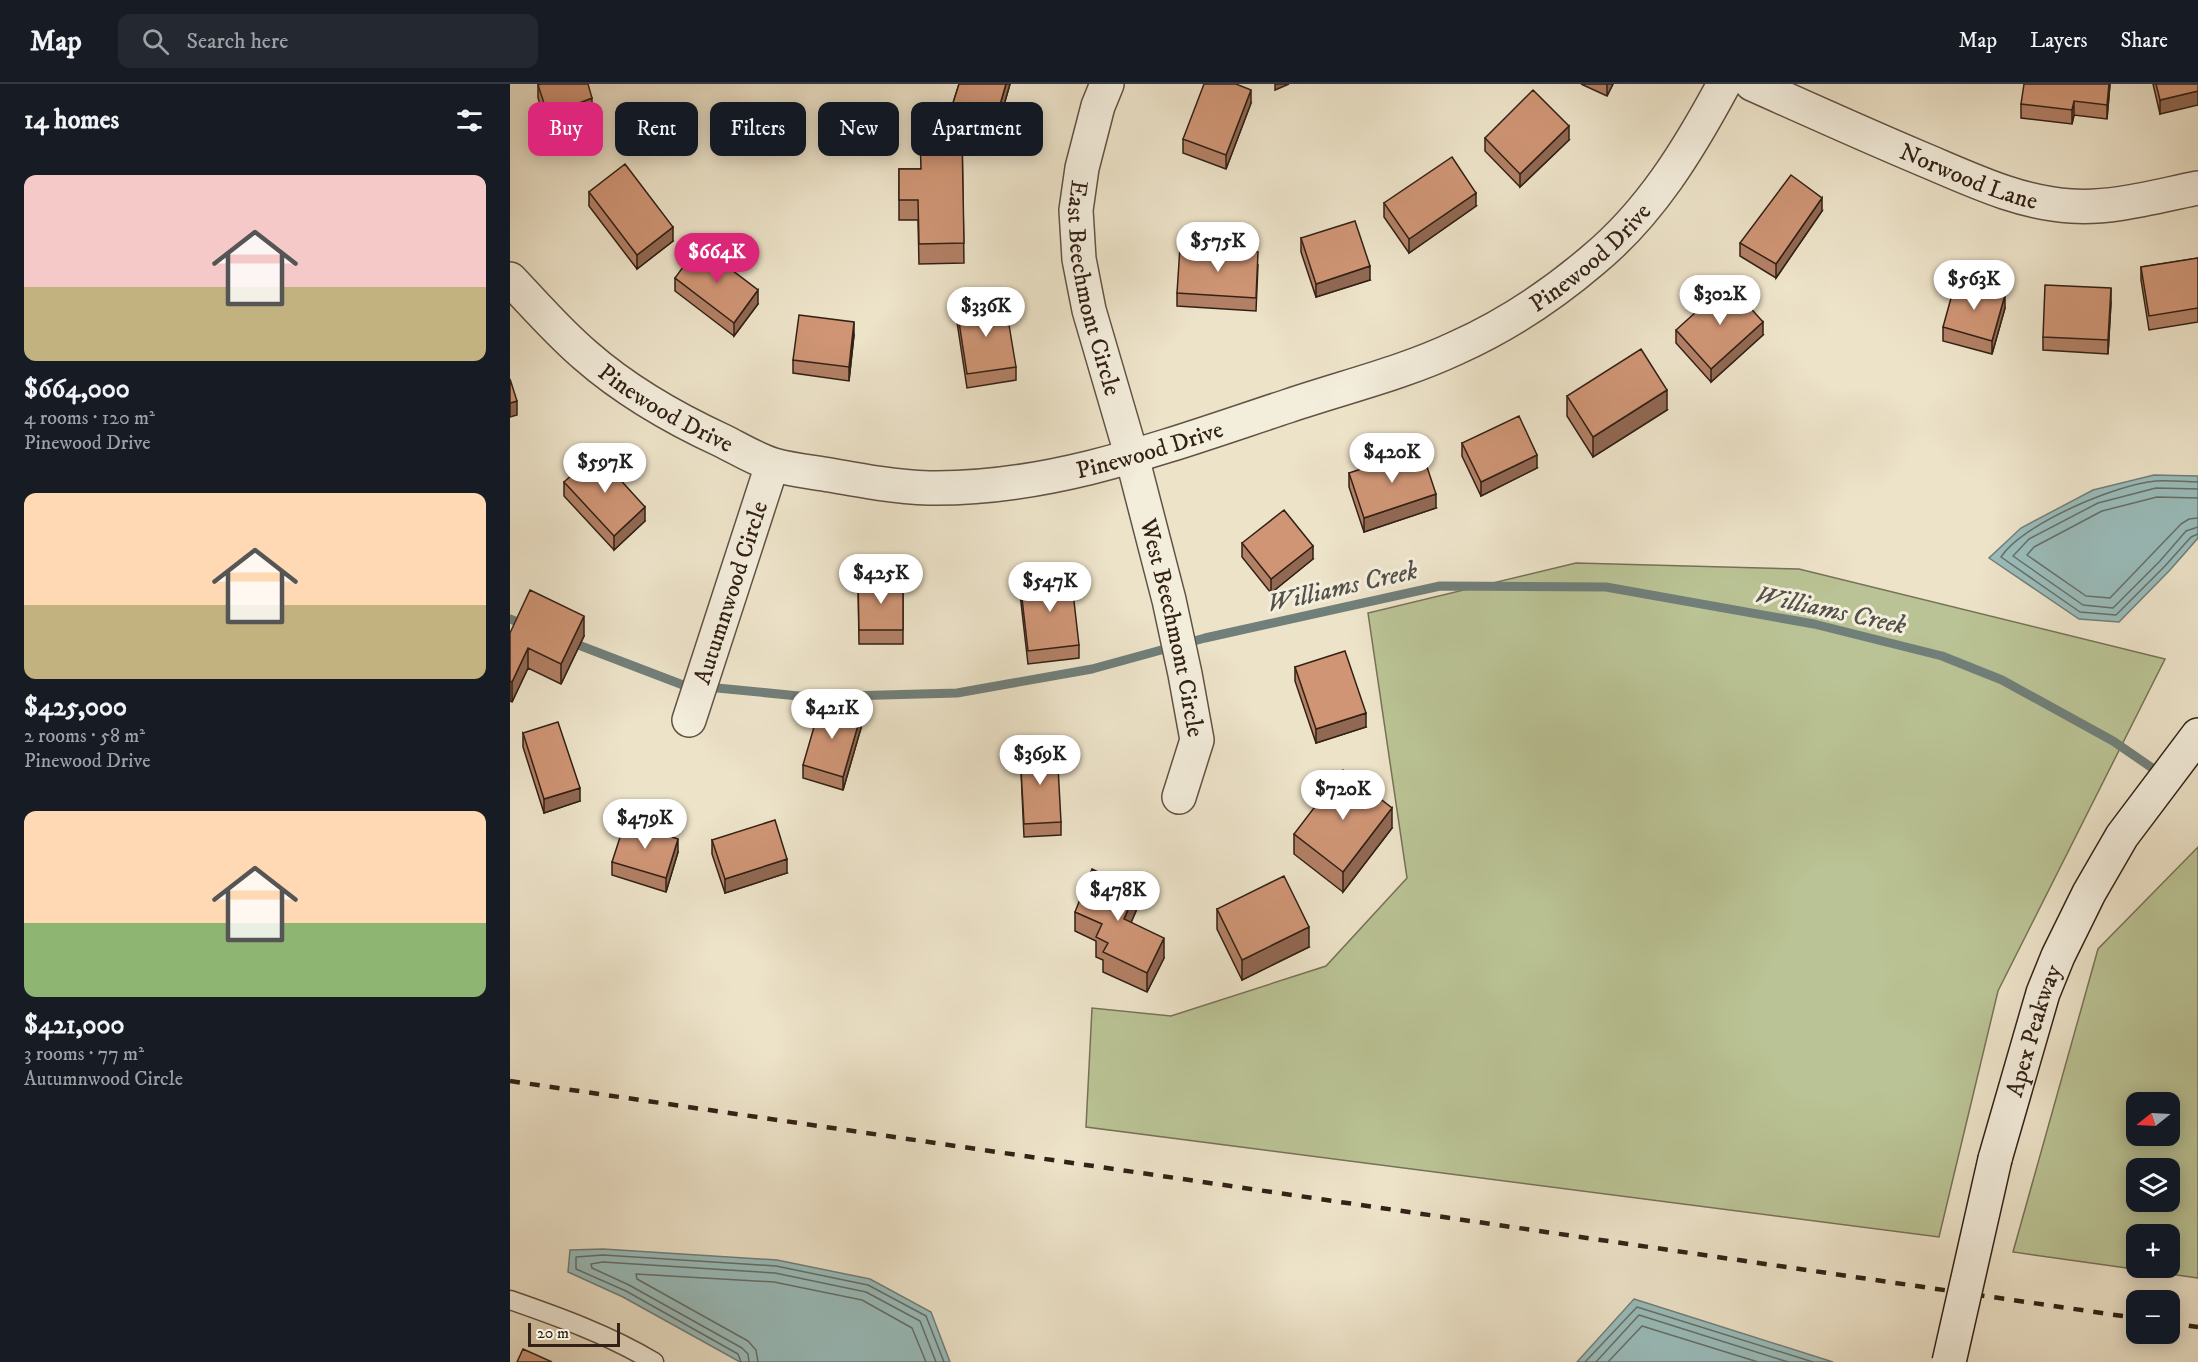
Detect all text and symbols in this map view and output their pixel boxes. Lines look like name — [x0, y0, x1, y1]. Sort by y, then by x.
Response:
search box — [118, 14, 538, 68]
text: Map — [30, 24, 82, 59]
icon: search — [139, 25, 172, 58]
text: Search here — [187, 28, 288, 55]
text: Map — [1958, 28, 1997, 54]
text: Layers — [2030, 28, 2088, 54]
text: Share — [2121, 28, 2168, 54]
chip: Buy — [528, 102, 603, 156]
chip: Rent — [615, 102, 698, 156]
chip: Filters — [710, 102, 806, 156]
chip: New — [818, 102, 899, 156]
chip: Apartment — [911, 102, 1043, 156]
text: 14 homes — [24, 104, 119, 137]
icon: filters — [453, 104, 486, 137]
street label: Norwood Lane — [1895, 137, 2041, 217]
street label: East Beechmont Circle — [1060, 178, 1127, 399]
street label: Pinewood Drive — [1524, 197, 1658, 319]
icon: home — [201, 214, 309, 322]
pin: $575K — [1176, 222, 1260, 273]
text: $575K — [1190, 229, 1246, 254]
pin: $664K — [675, 233, 759, 284]
text: $664K — [688, 240, 746, 265]
pin: $563K — [1932, 260, 2016, 311]
text: $563K — [1948, 267, 2000, 292]
pin: $302K — [1678, 275, 1762, 326]
text: $302K — [1693, 282, 1747, 307]
pin: $336K — [944, 287, 1028, 338]
text: $336K — [961, 294, 1011, 319]
street label: Pinewood Drive — [592, 358, 738, 460]
text: $664,000 — [24, 373, 130, 406]
text: 4 rooms · 120 m² — [24, 406, 155, 431]
street label: Pinewood Drive — [1073, 415, 1227, 486]
text: Pinewood Drive — [24, 431, 150, 456]
pin: $420K — [1350, 433, 1434, 484]
text: $420K — [1363, 440, 1421, 465]
pin: $597K — [563, 443, 647, 494]
text: $597K — [577, 450, 633, 475]
street label: Autumnwood Circle — [688, 497, 775, 688]
street label: West Beechmont Circle — [1132, 515, 1210, 739]
icon: home — [201, 532, 309, 640]
pin: $425K — [839, 554, 923, 605]
water label: Williams Creek — [1264, 554, 1421, 621]
text: $425K — [853, 561, 909, 586]
pin: $547K — [1008, 562, 1092, 613]
text: $547K — [1022, 569, 1078, 594]
water label: Williams Creek — [1752, 578, 1909, 643]
pin: $421K — [790, 689, 874, 740]
text: $425,000 — [24, 691, 127, 724]
text: $421K — [805, 696, 859, 721]
text: 2 rooms · 58 m² — [24, 724, 145, 749]
pin: $369K — [998, 735, 1082, 786]
text: $369K — [1014, 742, 1066, 767]
text: Pinewood Drive — [24, 749, 150, 774]
pin: $720K — [1301, 770, 1385, 821]
text: $720K — [1315, 777, 1371, 802]
pin: $479K — [603, 799, 687, 850]
text: $479K — [617, 806, 673, 831]
icon: home — [201, 850, 309, 958]
pin: $478K — [1076, 871, 1160, 922]
text: $478K — [1090, 878, 1146, 903]
street label: Apex Peakway — [2000, 960, 2069, 1100]
text: $421,000 — [24, 1009, 124, 1042]
text: 3 rooms · 77 m² — [24, 1042, 144, 1067]
text: Autumnwood Circle — [24, 1067, 183, 1092]
north arrow — [2126, 1092, 2180, 1146]
map controls — [2126, 1092, 2180, 1344]
button: layers — [2126, 1158, 2180, 1212]
button: + — [2126, 1224, 2180, 1278]
button: − — [2126, 1290, 2180, 1344]
scale bar — [528, 1320, 620, 1348]
text: 20 m — [537, 1323, 569, 1343]

